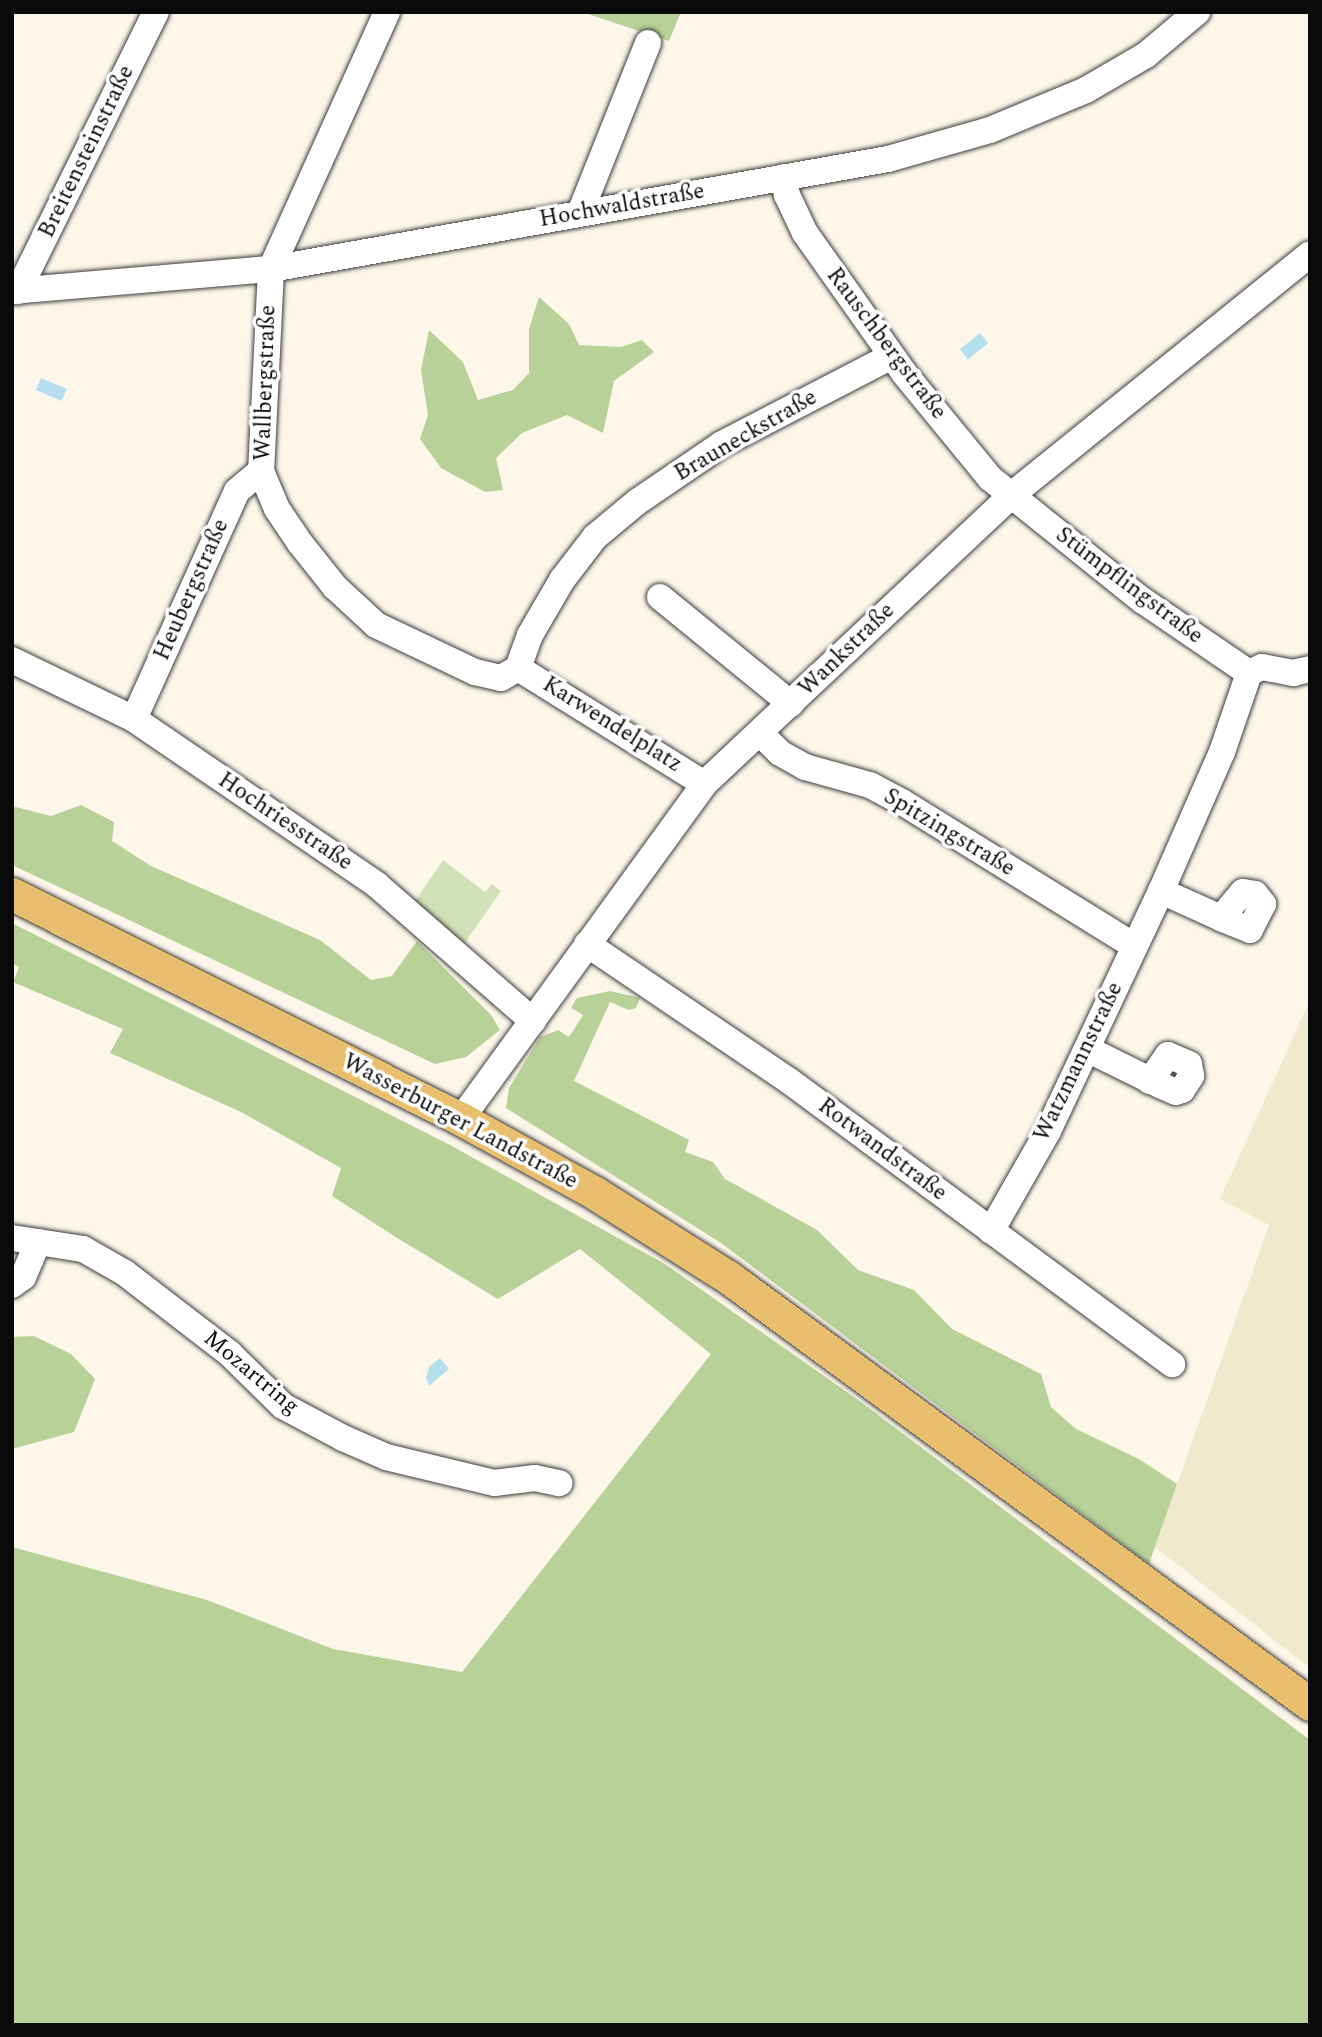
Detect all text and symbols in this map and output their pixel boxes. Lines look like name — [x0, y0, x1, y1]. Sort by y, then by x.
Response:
street label: Breitensteinstraße — [33, 61, 141, 243]
street label: Hochwaldstraße — [537, 178, 707, 234]
street label: Rauschbergstraße — [820, 263, 952, 425]
street label: Wallbergstraße — [249, 305, 283, 461]
street label: Brauneckstraße — [670, 384, 822, 488]
street label: Heubergstraße — [148, 515, 236, 665]
street label: Stümpflingstraße — [1050, 522, 1208, 650]
street label: Wankstraße — [793, 597, 901, 703]
street label: Karwendelplatz — [537, 671, 687, 779]
street label: Hochriesstraße — [212, 767, 358, 877]
street label: Spitzingstraße — [878, 783, 1020, 883]
street label: Watzmannstraße — [1028, 978, 1130, 1146]
street label: Wasserburger Landstraße — [338, 1048, 582, 1196]
street label: Rotwandstraße — [812, 1093, 952, 1207]
street label: Mozartring — [198, 1325, 304, 1421]

